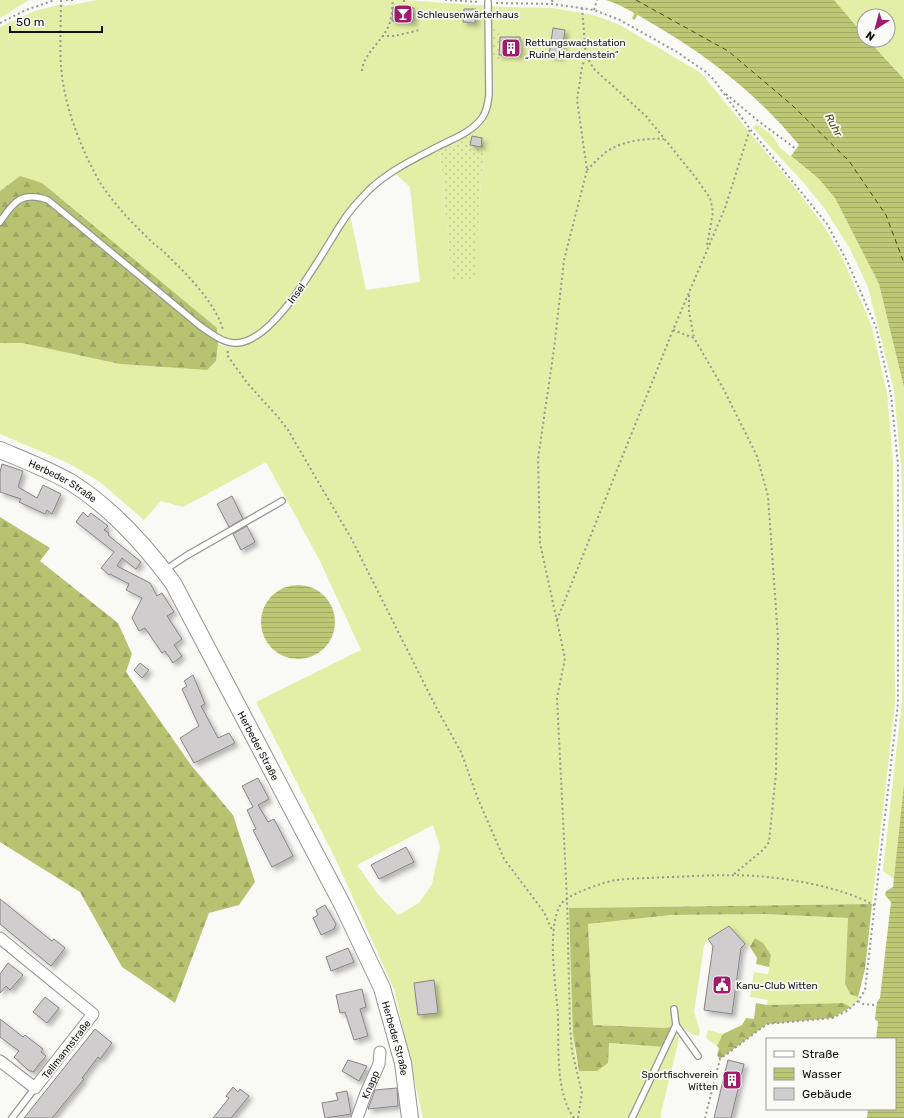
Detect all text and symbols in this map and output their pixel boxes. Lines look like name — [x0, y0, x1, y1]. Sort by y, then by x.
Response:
bar icon: Schleusenwärterhaus — [392, 3, 414, 25]
scale bar — [10, 8, 102, 34]
north arrow — [856, 8, 896, 48]
place label: Schleusenwärterhaus — [417, 9, 519, 21]
text: 50 m — [16, 15, 44, 29]
text: N — [863, 28, 877, 43]
building icon: Rettungswachstation „Ruine Hardenstein“ — [500, 37, 522, 59]
place label: Rettungswachstation „Ruine Hardenstein“ — [525, 37, 626, 61]
water label: Ruhr — [822, 111, 845, 140]
street label: Insel — [285, 281, 308, 306]
street label: Herbeder Straße — [26, 458, 99, 506]
street label: Herbeder Straße — [235, 709, 281, 783]
public building icon: Kanu-Club Witten — [711, 974, 733, 996]
place label: Kanu-Club Witten — [736, 980, 818, 992]
street label: Herbeder Straße — [379, 1000, 410, 1077]
street label: Tellmannstraße — [40, 1017, 94, 1082]
legend — [766, 1038, 896, 1110]
text: Straße — [802, 1047, 839, 1061]
text: Wasser — [802, 1067, 842, 1081]
street label: Knapp — [359, 1069, 382, 1100]
place label: Sportfischverein Witten — [642, 1069, 718, 1093]
building icon: Sportfischverein Witten — [721, 1069, 743, 1091]
text: Gebäude — [802, 1087, 852, 1101]

